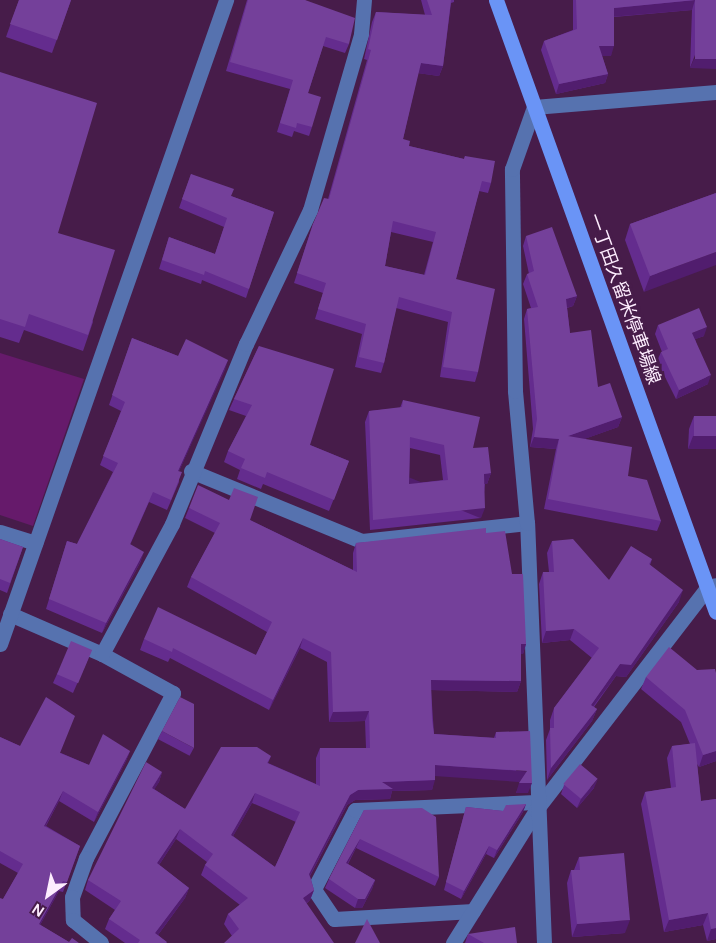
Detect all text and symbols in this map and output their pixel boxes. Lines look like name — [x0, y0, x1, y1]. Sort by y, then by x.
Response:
street label: 一丁田久留米停車場線 — [583, 211, 665, 387]
north arrow — [18, 865, 78, 925]
text: N — [28, 899, 48, 922]

